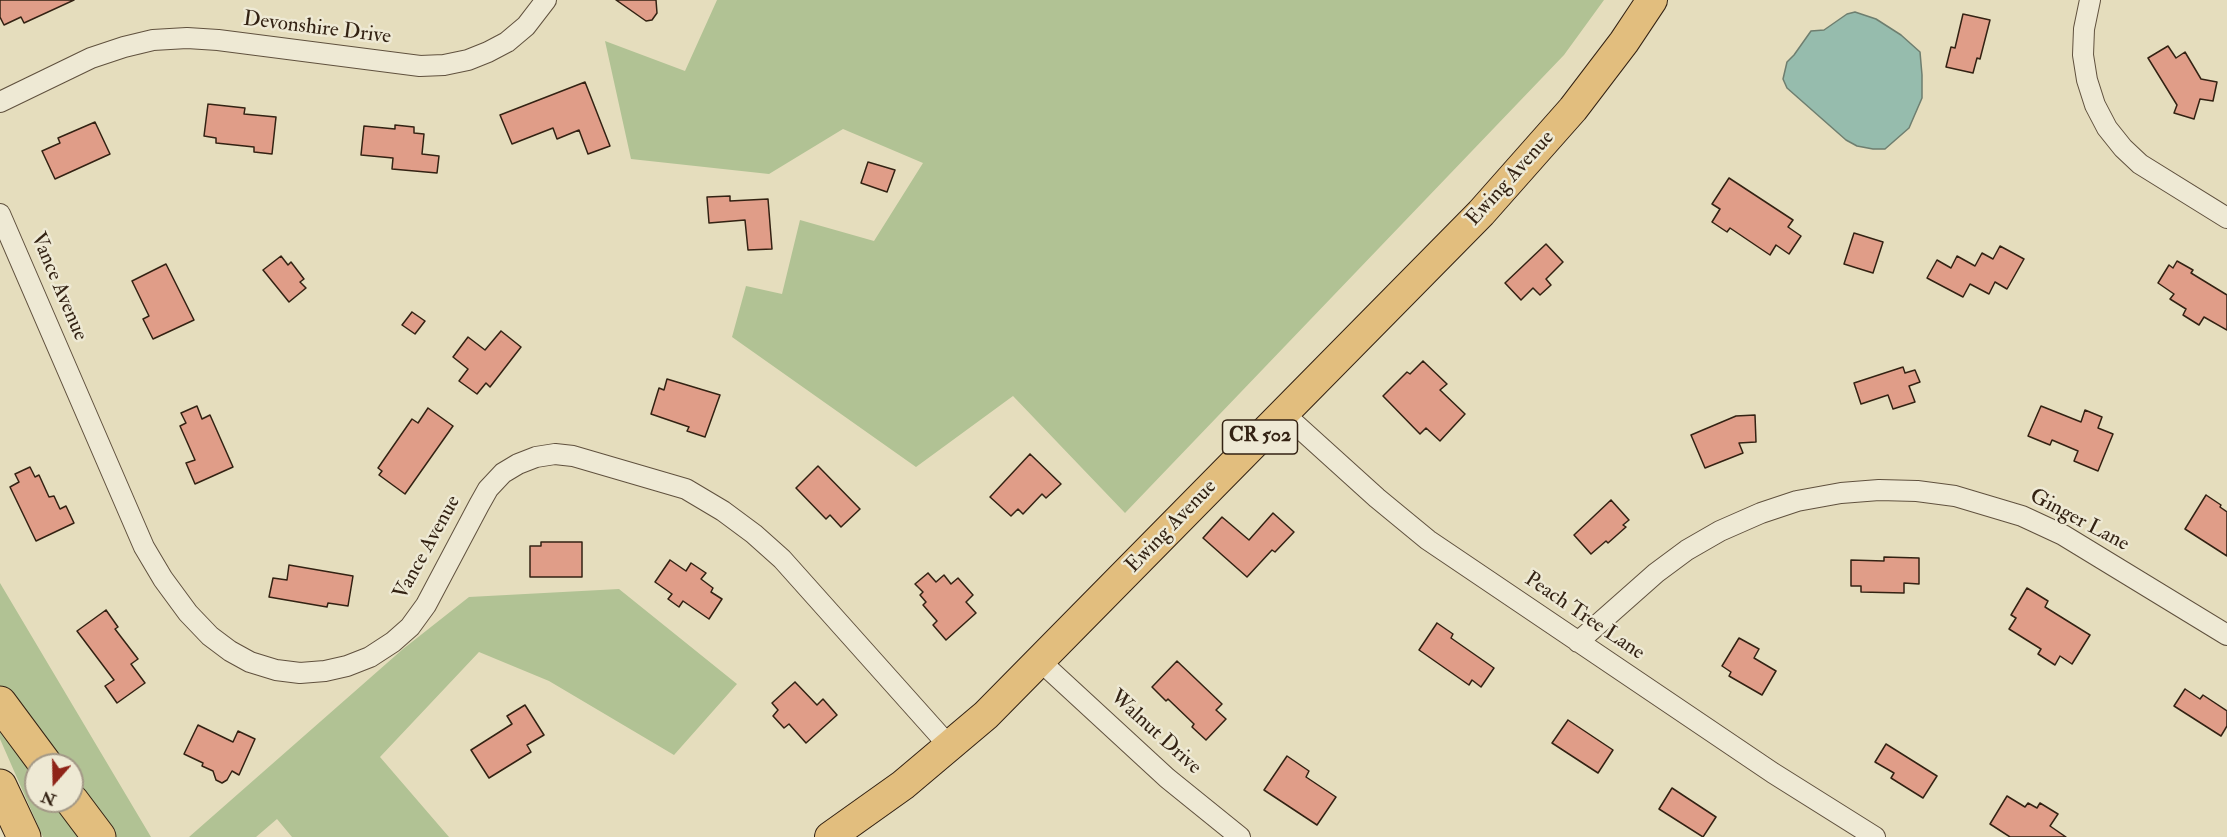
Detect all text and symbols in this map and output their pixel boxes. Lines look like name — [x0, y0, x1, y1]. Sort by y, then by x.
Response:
street label: Devonshire Drive — [242, 7, 392, 51]
street label: Ewing Avenue — [1462, 126, 1560, 232]
street label: Vance Avenue — [24, 229, 92, 345]
road number: CR 502 — [1222, 420, 1298, 454]
street label: Ewing Avenue — [1121, 475, 1223, 579]
street label: Ginger Lane — [2025, 484, 2133, 558]
street label: Vance Avenue — [389, 492, 467, 604]
street label: Peach Tree Lane — [1519, 568, 1649, 666]
street label: Walnut Drive — [1104, 685, 1206, 781]
north arrow — [24, 753, 84, 813]
text: N — [38, 786, 59, 810]

